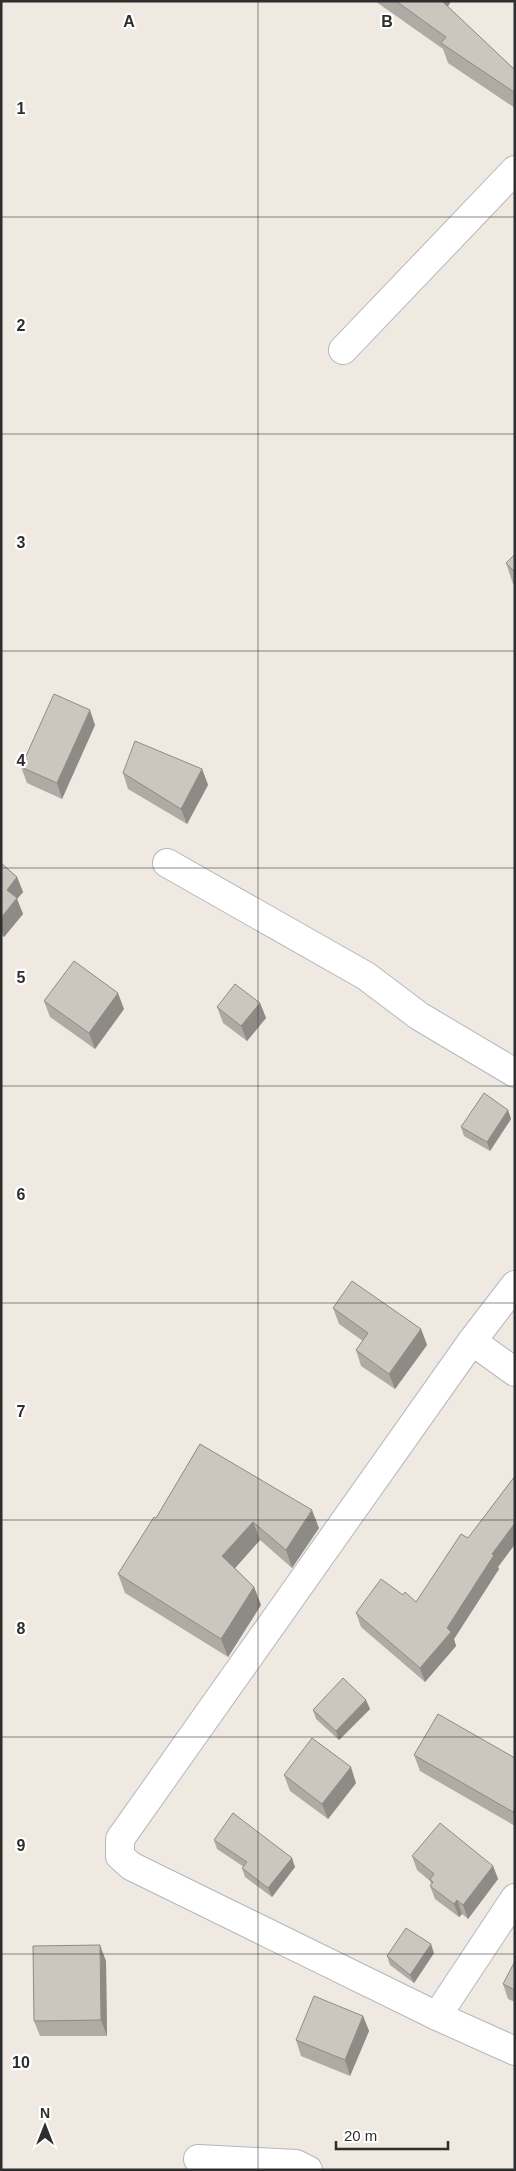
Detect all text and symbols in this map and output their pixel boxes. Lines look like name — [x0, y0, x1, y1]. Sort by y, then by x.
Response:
text: A — [123, 13, 135, 30]
text: B — [381, 13, 393, 30]
text: 1 — [17, 100, 26, 117]
text: 2 — [17, 317, 26, 334]
text: 3 — [17, 534, 26, 551]
text: 4 — [17, 752, 26, 769]
text: 5 — [17, 969, 26, 986]
text: 6 — [17, 1186, 26, 1203]
text: 7 — [17, 1403, 26, 1420]
text: 8 — [17, 1620, 26, 1637]
text: 9 — [17, 1837, 26, 1854]
text: 10 — [12, 2054, 30, 2071]
north arrow — [20, 2101, 70, 2151]
text: N — [40, 2105, 50, 2121]
scale bar — [336, 2118, 448, 2150]
text: 20 m — [344, 2127, 377, 2144]

